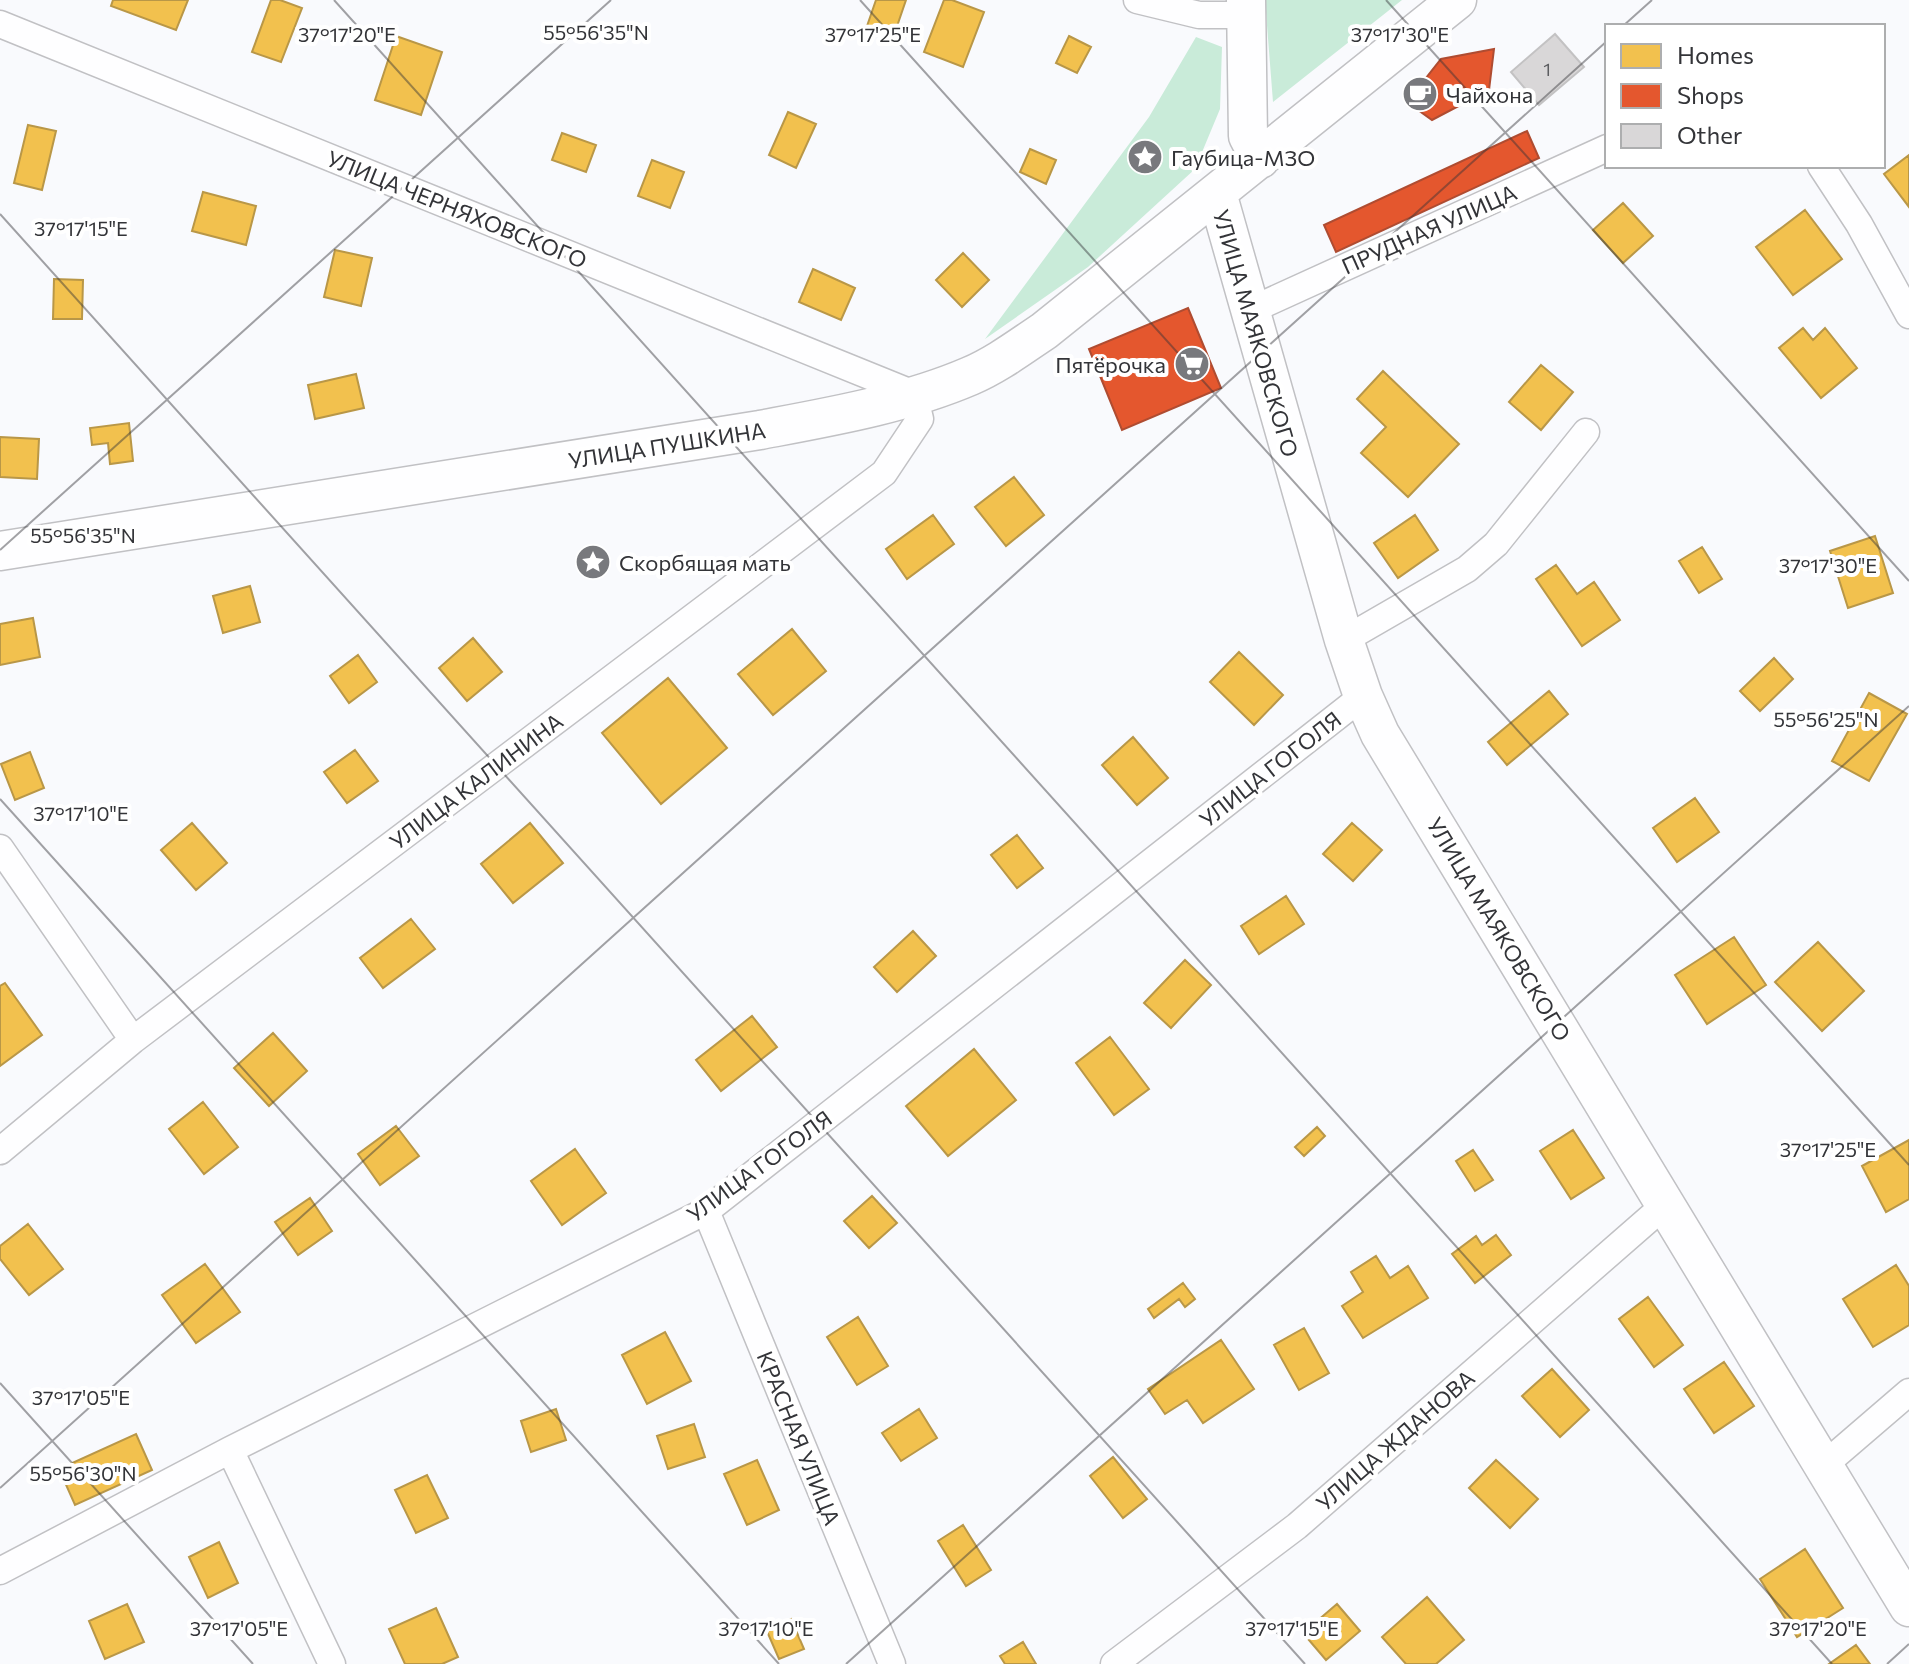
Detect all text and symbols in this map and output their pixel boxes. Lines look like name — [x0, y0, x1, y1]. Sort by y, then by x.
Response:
text: 55°56'35"N — [543, 20, 649, 44]
text: 37°17'20"E — [298, 22, 396, 46]
text: 37°17'25"E — [825, 22, 921, 46]
text: 37°17'30"E — [1351, 22, 1449, 46]
legend — [1605, 24, 1885, 168]
text: Homes — [1677, 40, 1754, 69]
house number: 1 — [1543, 58, 1551, 80]
cafe icon: Чайхона — [1401, 75, 1439, 113]
text: Shops — [1677, 80, 1744, 109]
place label: Чайхона — [1446, 81, 1533, 108]
text: Other — [1677, 120, 1743, 149]
place icon: Гаубица-МЗО — [1126, 138, 1164, 176]
street label: УЛИЦА ЧЕРНЯХОВСКОГО — [323, 144, 591, 274]
place label: Гаубица-МЗО — [1171, 144, 1315, 171]
street label: ПРУДНАЯ УЛИЦА — [1337, 178, 1521, 280]
street label: УЛИЦА МАЯКОВСКОГО — [1208, 206, 1304, 460]
text: 37°17'15"E — [34, 216, 128, 240]
supermarket icon: Пятёрочка — [1173, 345, 1211, 383]
place label: Пятёрочка — [1055, 351, 1166, 378]
street label: УЛИЦА ПУШКИНА — [566, 416, 768, 474]
text: 55°56'35"N — [30, 523, 136, 547]
place icon: Скорбящая мать — [574, 543, 612, 581]
place label: Скорбящая мать — [619, 549, 791, 576]
text: 37°17'30"E — [1779, 553, 1877, 577]
street label: УЛИЦА ГОГОЛЯ — [1194, 705, 1346, 833]
street label: УЛИЦА КАЛИНИНА — [384, 707, 568, 855]
text: 55°56'25"N — [1773, 707, 1879, 731]
text: 37°17'10"E — [33, 801, 129, 825]
street label: УЛИЦА МАЯКОВСКОГО — [1421, 812, 1577, 1046]
street label: УЛИЦА ГОГОЛЯ — [681, 1104, 837, 1228]
text: 37°17'25"E — [1780, 1137, 1876, 1161]
street label: КРАСНАЯ УЛИЦА — [752, 1347, 846, 1529]
street label: УЛИЦА ЖДАНОВА — [1310, 1364, 1480, 1516]
text: 37°17'05"E — [32, 1385, 130, 1409]
text: 55°56'30"N — [29, 1461, 137, 1485]
text: 37°17'05"E — [190, 1616, 288, 1640]
text: 37°17'10"E — [718, 1616, 814, 1640]
text: 37°17'15"E — [1245, 1616, 1339, 1640]
text: 37°17'20"E — [1769, 1616, 1867, 1640]

